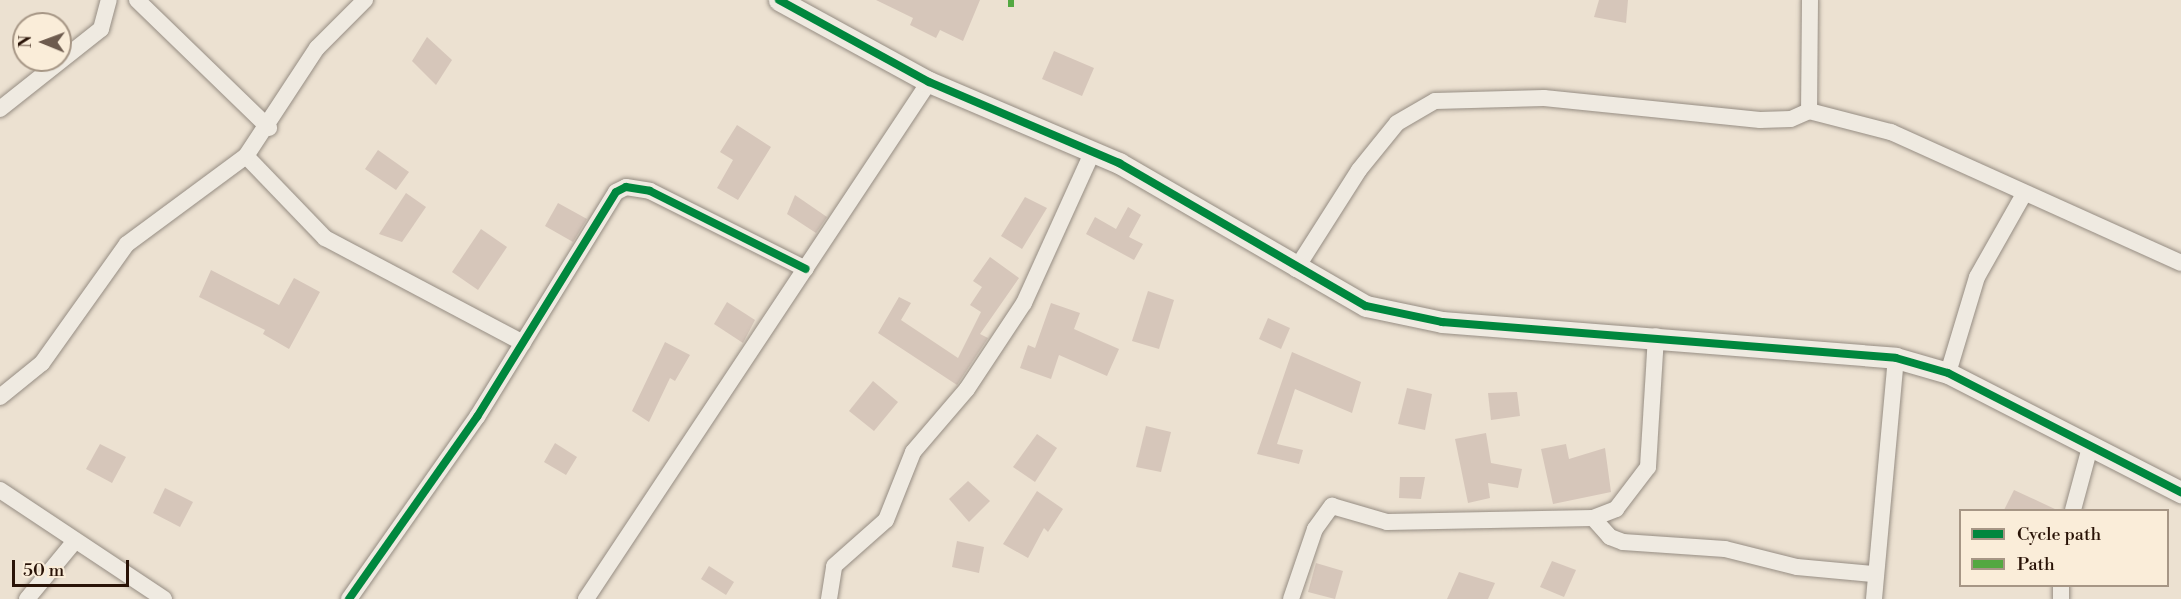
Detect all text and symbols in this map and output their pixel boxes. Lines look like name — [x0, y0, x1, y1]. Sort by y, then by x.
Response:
north arrow — [12, 12, 72, 72]
text: N — [16, 35, 36, 48]
legend — [1959, 509, 2169, 587]
text: Cycle path — [2017, 523, 2101, 546]
scale bar — [15, 548, 132, 586]
text: Path — [2017, 553, 2055, 576]
text: 50 m — [23, 559, 64, 582]

